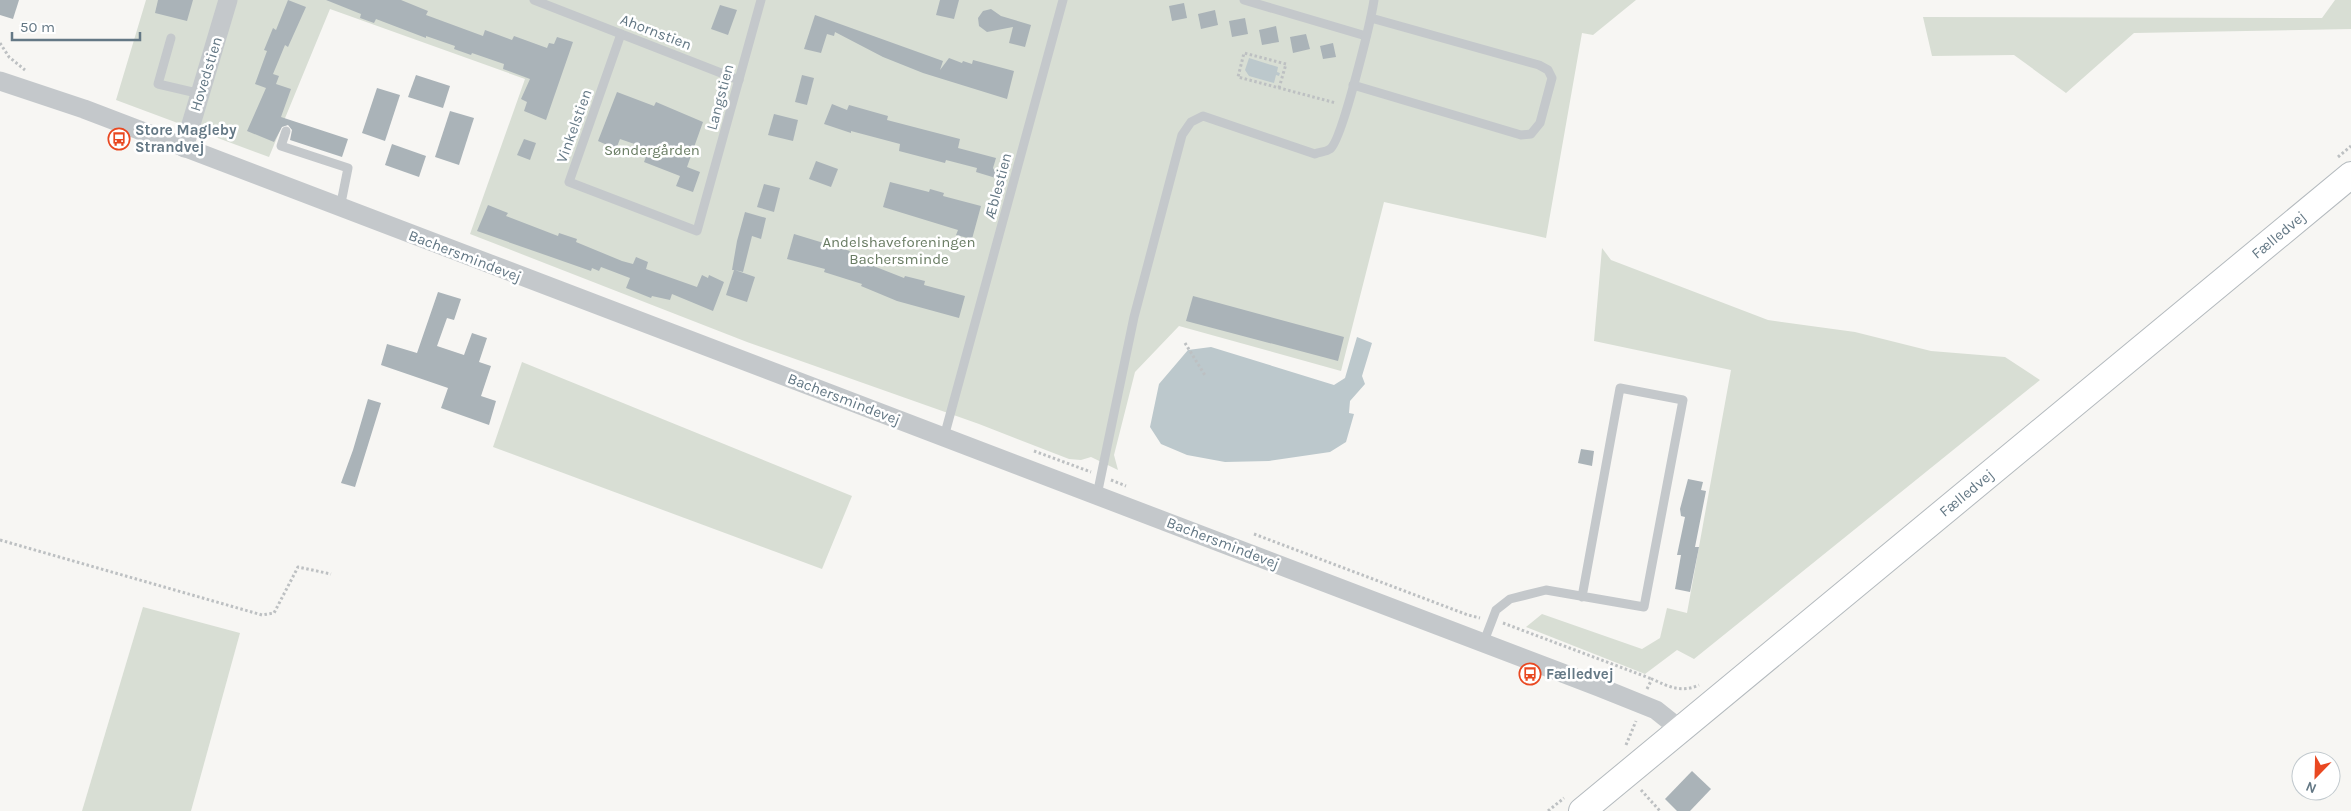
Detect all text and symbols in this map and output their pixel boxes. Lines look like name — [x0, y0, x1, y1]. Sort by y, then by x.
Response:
scale bar — [12, 10, 140, 42]
street label: Ahornstien — [618, 10, 694, 54]
text: 50 m — [20, 18, 55, 36]
street label: Hovedstien — [186, 34, 226, 114]
street label: Langstien — [703, 62, 737, 132]
street label: Vinkelstien — [552, 87, 596, 165]
place label: Store Magleby Strandvej — [135, 121, 237, 156]
bus stop icon: Store Magleby Strandvej — [107, 127, 131, 151]
park label: Søndergården — [604, 141, 700, 159]
street label: Æblestien — [980, 151, 1016, 221]
street label: Fælledvej — [2248, 207, 2309, 263]
street label: Bachersmindevej — [406, 226, 524, 286]
park label: Andelshaveforeningen Bachersminde — [822, 233, 976, 268]
street label: Bachersmindevej — [785, 369, 903, 429]
street label: Fælledvej — [1936, 465, 1997, 521]
street label: Bachersmindevej — [1164, 513, 1282, 573]
bus stop icon: Fælledvej — [1518, 662, 1542, 686]
place label: Fælledvej — [1546, 665, 1614, 683]
north arrow — [2291, 751, 2341, 801]
text: N — [2303, 778, 2319, 797]

